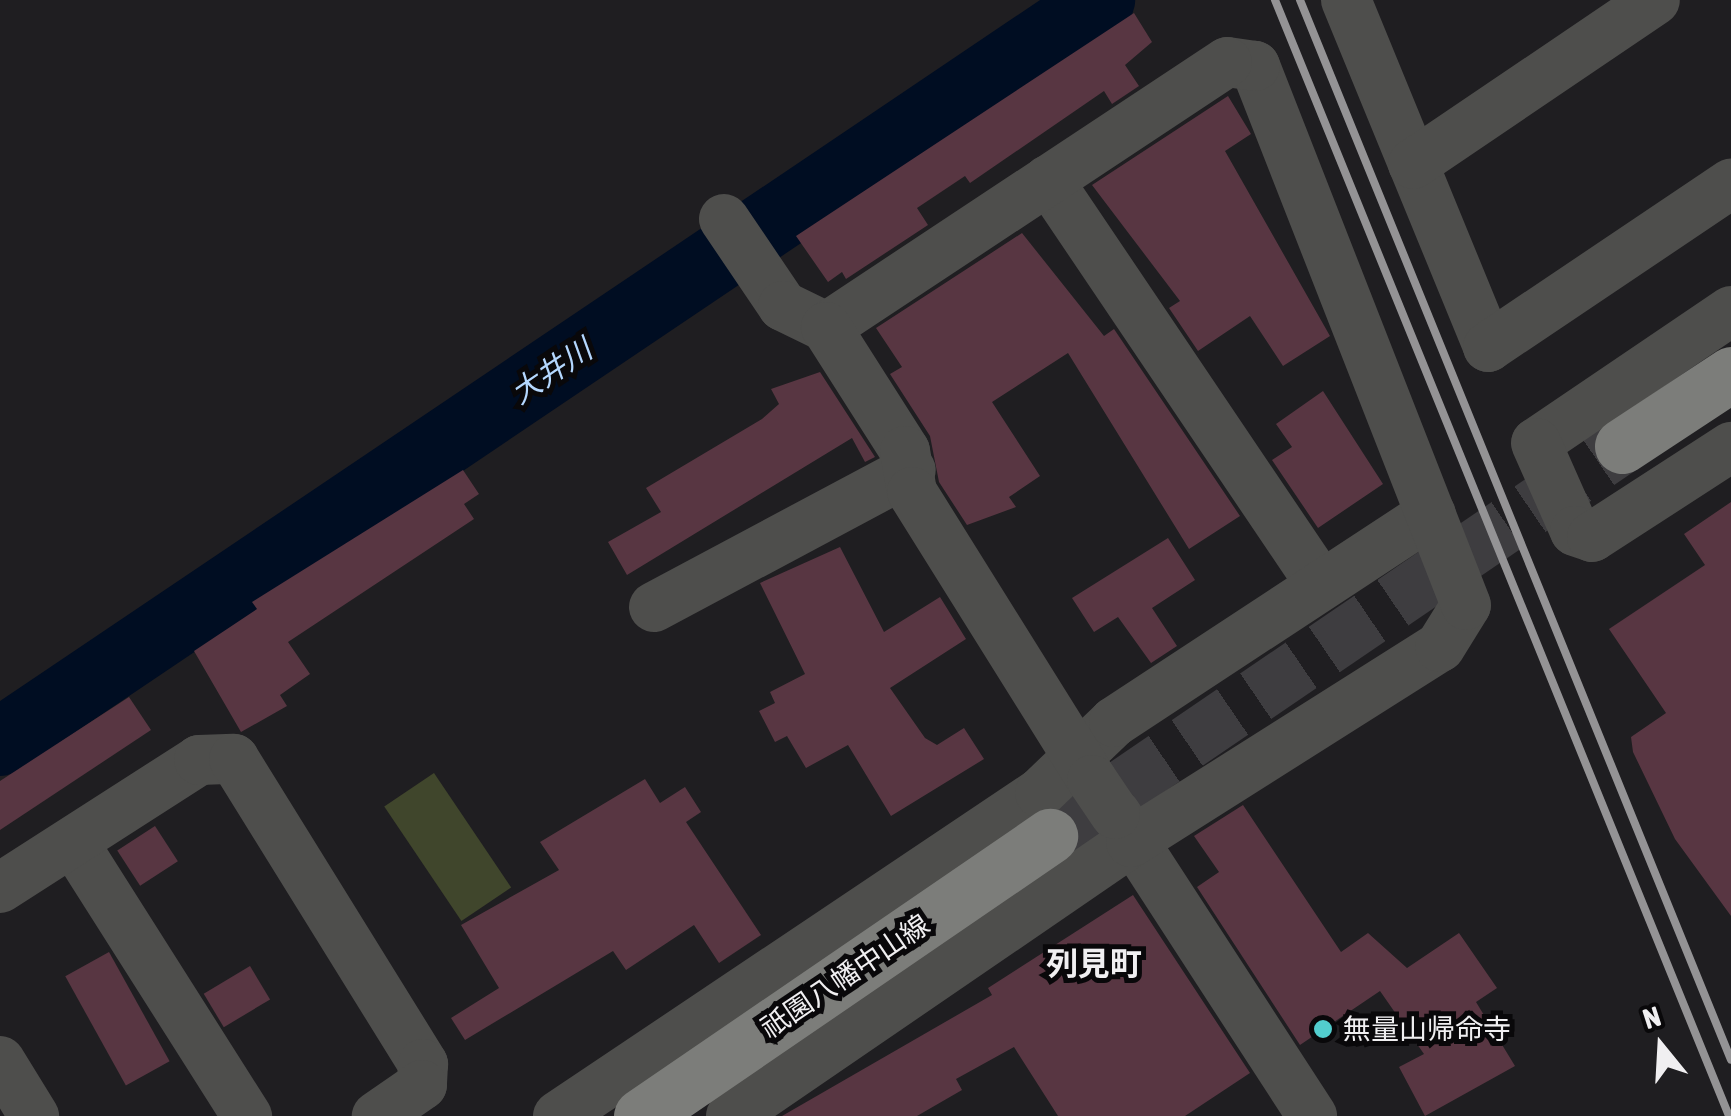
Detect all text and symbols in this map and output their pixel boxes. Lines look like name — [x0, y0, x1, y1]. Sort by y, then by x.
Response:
water label: 大井川 — [504, 331, 598, 411]
street label: 祇園八幡中山線 — [754, 907, 936, 1045]
district label: 列見町 — [1046, 945, 1142, 983]
north arrow — [1611, 996, 1711, 1096]
text: N — [1639, 1000, 1665, 1035]
place label: 無量山帰命寺 — [1343, 1012, 1511, 1046]
marker: 無量山帰命寺 — [1312, 1018, 1334, 1040]

